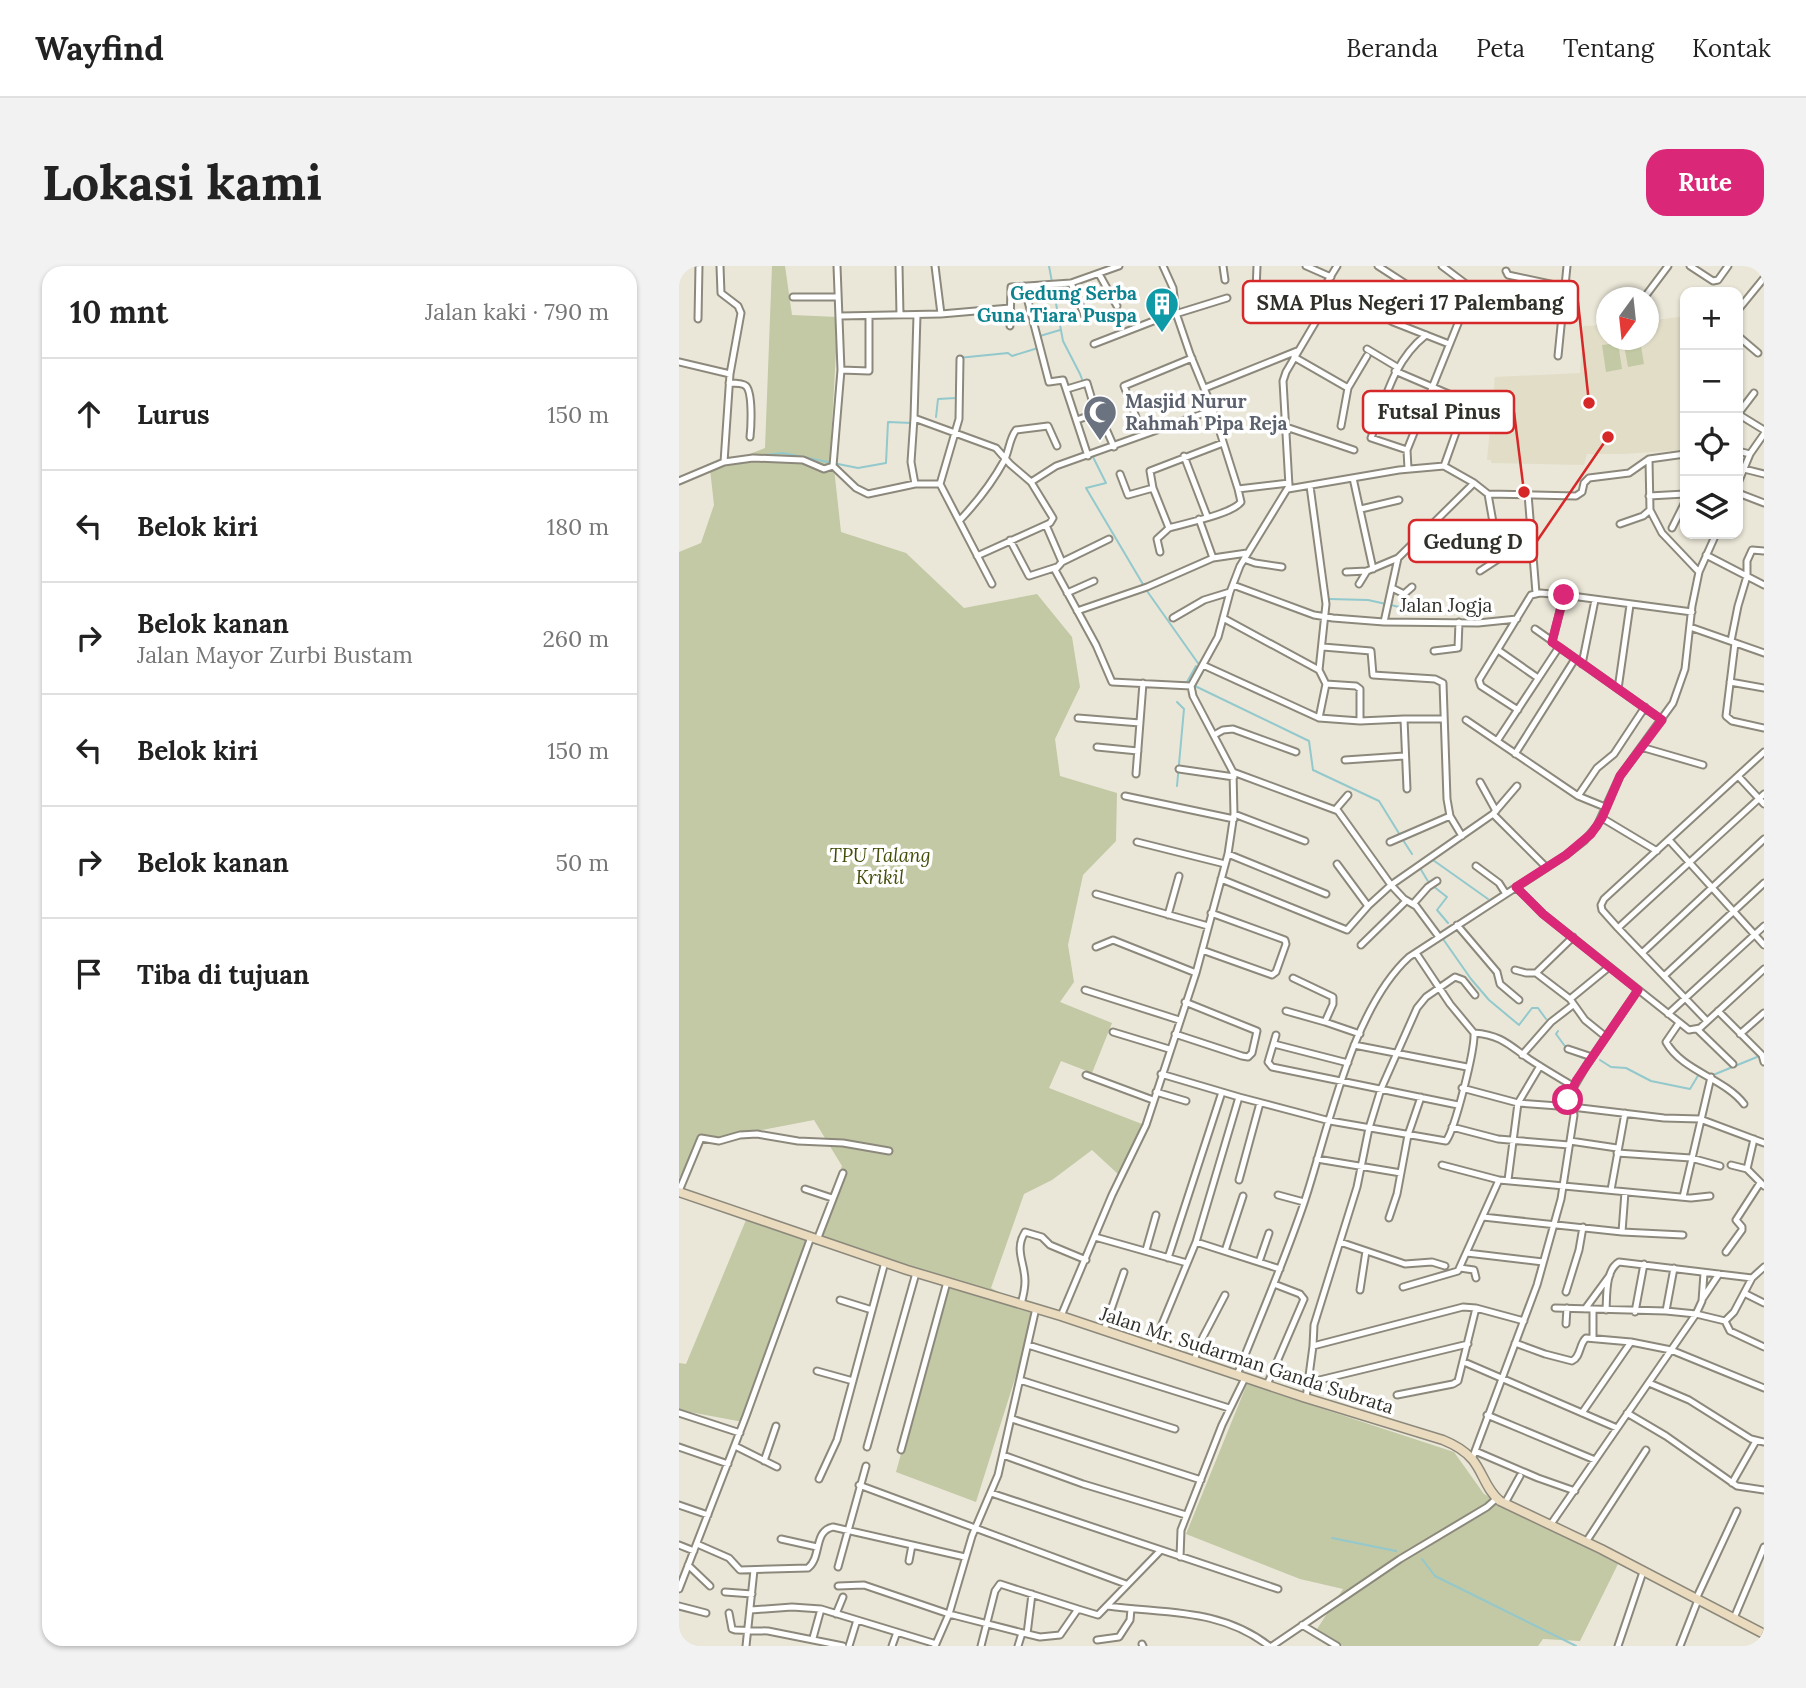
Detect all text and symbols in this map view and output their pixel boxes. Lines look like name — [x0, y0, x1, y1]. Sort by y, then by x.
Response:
text: Wayfind — [35, 27, 164, 69]
text: Beranda — [1346, 33, 1438, 64]
text: Peta — [1476, 33, 1525, 64]
text: Tentang — [1563, 33, 1654, 64]
text: Kontak — [1692, 33, 1771, 64]
button: Rute — [1646, 149, 1764, 216]
text: Lokasi kami — [42, 151, 322, 213]
place label: Gedung Serba Guna Tiara Puspa — [977, 281, 1137, 327]
callout: SMA Plus Negeri 17 Palembang — [1243, 281, 1578, 323]
building icon: Gedung Serba Guna Tiara Puspa — [1143, 285, 1181, 334]
north arrow — [1596, 287, 1659, 350]
map controls — [1680, 287, 1743, 539]
button: + — [1680, 287, 1743, 350]
text: SMA Plus Negeri 17 Palembang — [1257, 289, 1565, 316]
text: 10 mnt — [70, 293, 168, 331]
text: Jalan kaki · 790 m — [425, 297, 609, 326]
button: − — [1680, 350, 1743, 413]
place label: Masjid Nurur Rahmah Pipa Reja — [1125, 389, 1287, 435]
callout: Futsal Pinus — [1363, 391, 1514, 433]
mosque icon: Masjid Nurur Rahmah Pipa Reja — [1081, 393, 1119, 442]
icon: ahead — [70, 395, 108, 433]
text: Lurus — [137, 398, 210, 431]
text: Futsal Pinus — [1377, 398, 1501, 425]
text: 150 m — [547, 400, 609, 429]
button: locate — [1680, 413, 1743, 476]
button: layers — [1680, 476, 1743, 539]
icon: left — [70, 507, 108, 545]
text: Belok kiri — [137, 510, 258, 543]
text: 180 m — [547, 512, 609, 541]
callout: Gedung D — [1409, 520, 1537, 562]
text: Gedung D — [1423, 528, 1523, 555]
route end — [1548, 579, 1579, 610]
street label: Jalan Jogja — [1399, 593, 1493, 617]
text: Belok kanan — [137, 607, 289, 640]
icon: right — [70, 619, 108, 657]
text: 260 m — [542, 624, 609, 653]
text: Jalan Mayor Zurbi Bustam — [137, 640, 413, 669]
icon: left — [70, 731, 108, 769]
text: Belok kiri — [137, 734, 258, 767]
text: 150 m — [547, 736, 609, 765]
icon: right — [70, 843, 108, 881]
park label: TPU Talang Krikil — [829, 843, 931, 889]
text: Belok kanan — [137, 846, 289, 879]
text: 50 m — [556, 848, 609, 877]
icon: arrive — [70, 955, 108, 993]
text: Tiba di tujuan — [137, 958, 309, 991]
route start — [1552, 1084, 1583, 1115]
street label: Jalan Mr. Sudarman Ganda Subrata — [1096, 1301, 1397, 1419]

